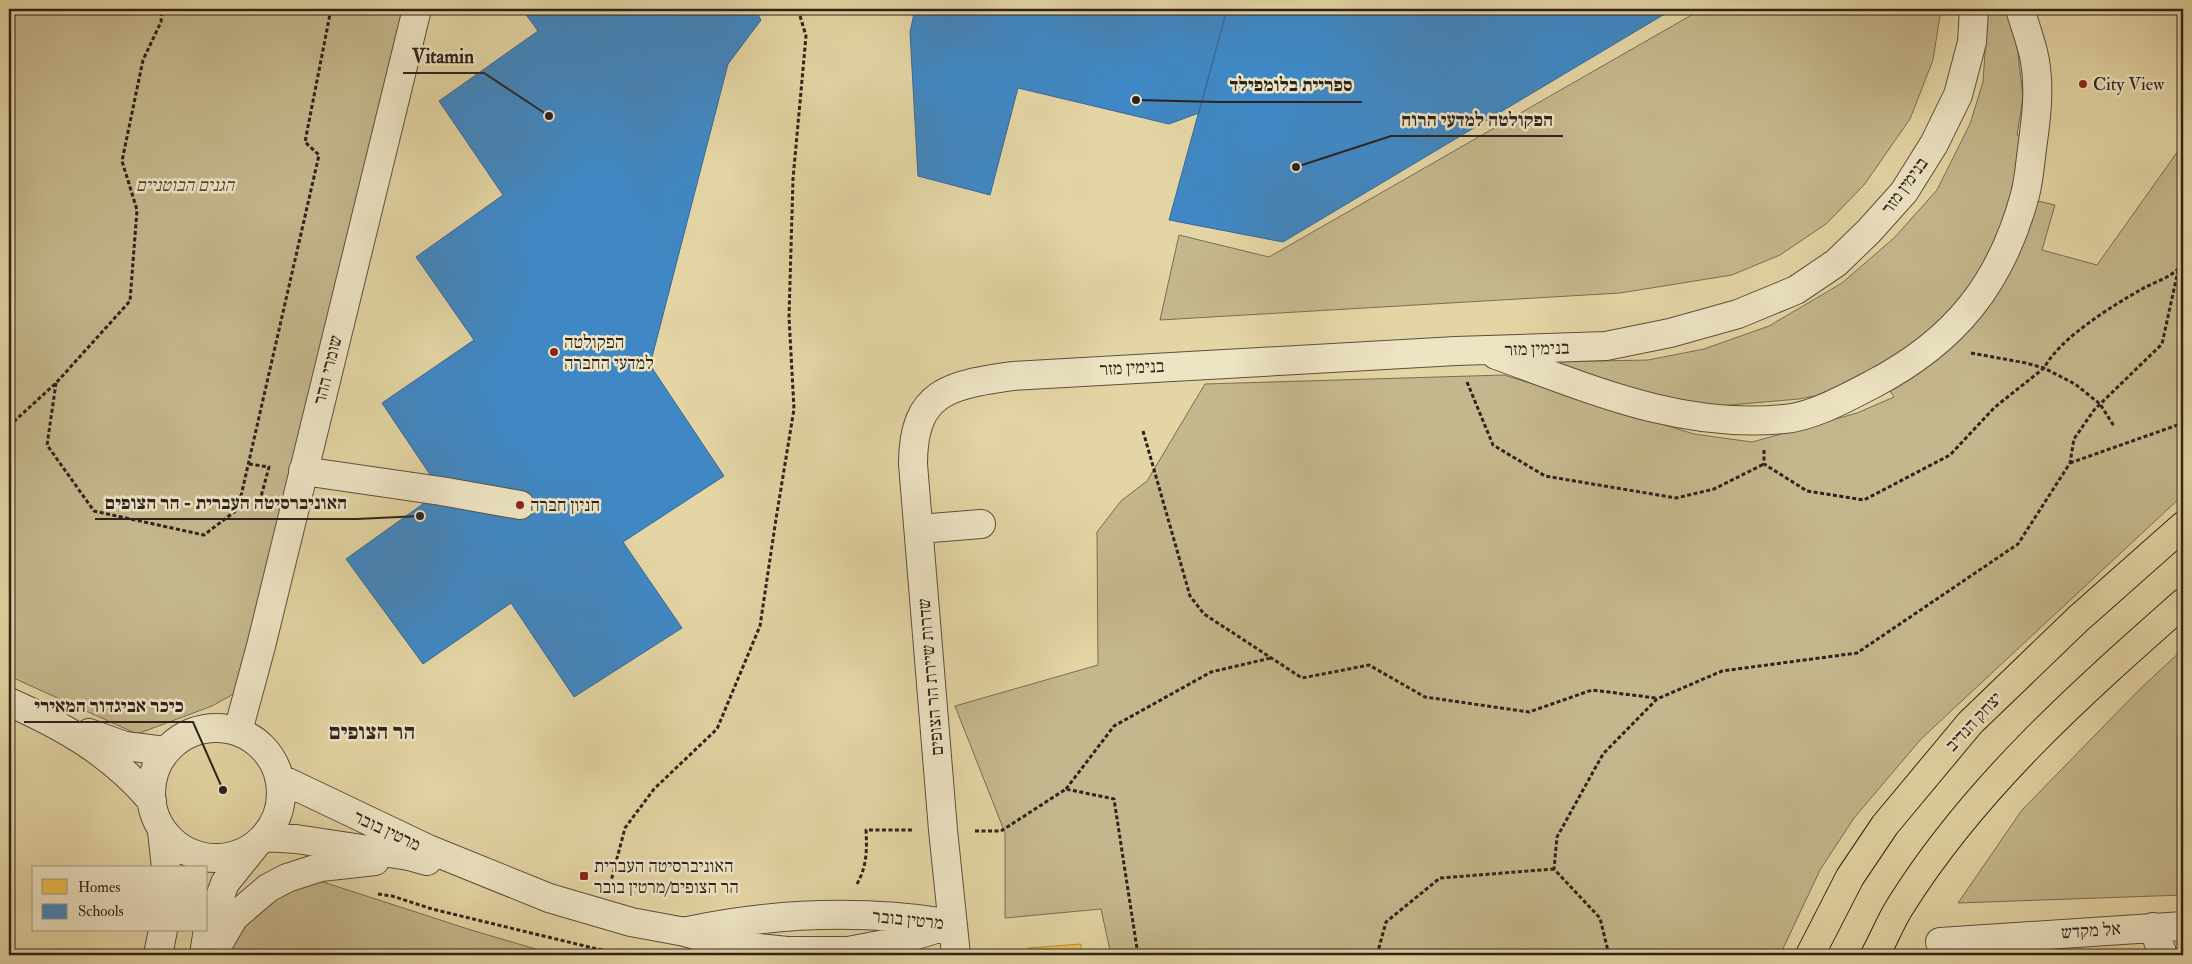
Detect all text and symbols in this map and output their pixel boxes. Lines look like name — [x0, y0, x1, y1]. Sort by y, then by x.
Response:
callout: Vitamin — [403, 39, 484, 73]
text: Vitamin — [411, 45, 474, 69]
callout: ספריית בלומפילד — [1219, 68, 1362, 102]
text: ספריית בלומפילד — [1230, 73, 1352, 97]
place label: City View — [2093, 73, 2165, 96]
marker: City View — [2077, 78, 2089, 90]
callout: הפקולטה למדעי הרוח — [1391, 102, 1563, 136]
text: הפקולטה למדעי הרוח — [1401, 108, 1553, 132]
street label: בנימין מזר — [1877, 153, 1934, 219]
park label: הגנים הבוטניים — [136, 174, 236, 197]
place label: הפקולטה למדעי החברה — [564, 331, 654, 375]
street label: שומרי ההר — [308, 333, 348, 407]
street label: בנימין מזר — [1504, 336, 1570, 362]
marker: הפקולטה למדעי החברה — [548, 346, 560, 358]
street label: בנימין מזר — [1099, 355, 1165, 381]
callout: האוניברסיטה העברית - הר הצופים — [95, 485, 357, 519]
text: האוניברסיטה העברית - הר הצופים — [105, 491, 347, 515]
place label: חניון חברה — [530, 494, 600, 517]
marker: חניון חברה — [514, 499, 526, 511]
street label: שדרות שיירת הר הצופים — [913, 597, 949, 757]
street label: יצחק הנדיב — [1941, 687, 2007, 757]
callout: כיכר אביגדור המאירי — [24, 688, 193, 722]
text: כיכר אביגדור המאירי — [34, 694, 184, 718]
district label: הר הצופים — [329, 718, 415, 746]
street label: מרטין בובר — [350, 805, 424, 857]
place label: האוניברסיטה העברית הר הצופים/מרטין בובר — [594, 855, 739, 899]
legend — [32, 866, 208, 932]
marker: האוניברסיטה העברית הר הצופים/מרטין בובר — [578, 870, 590, 882]
text: Homes — [78, 878, 120, 897]
text: Schools — [78, 902, 124, 921]
street label: מרטין בובר — [871, 905, 945, 935]
street label: אל מקדש — [2060, 917, 2122, 945]

